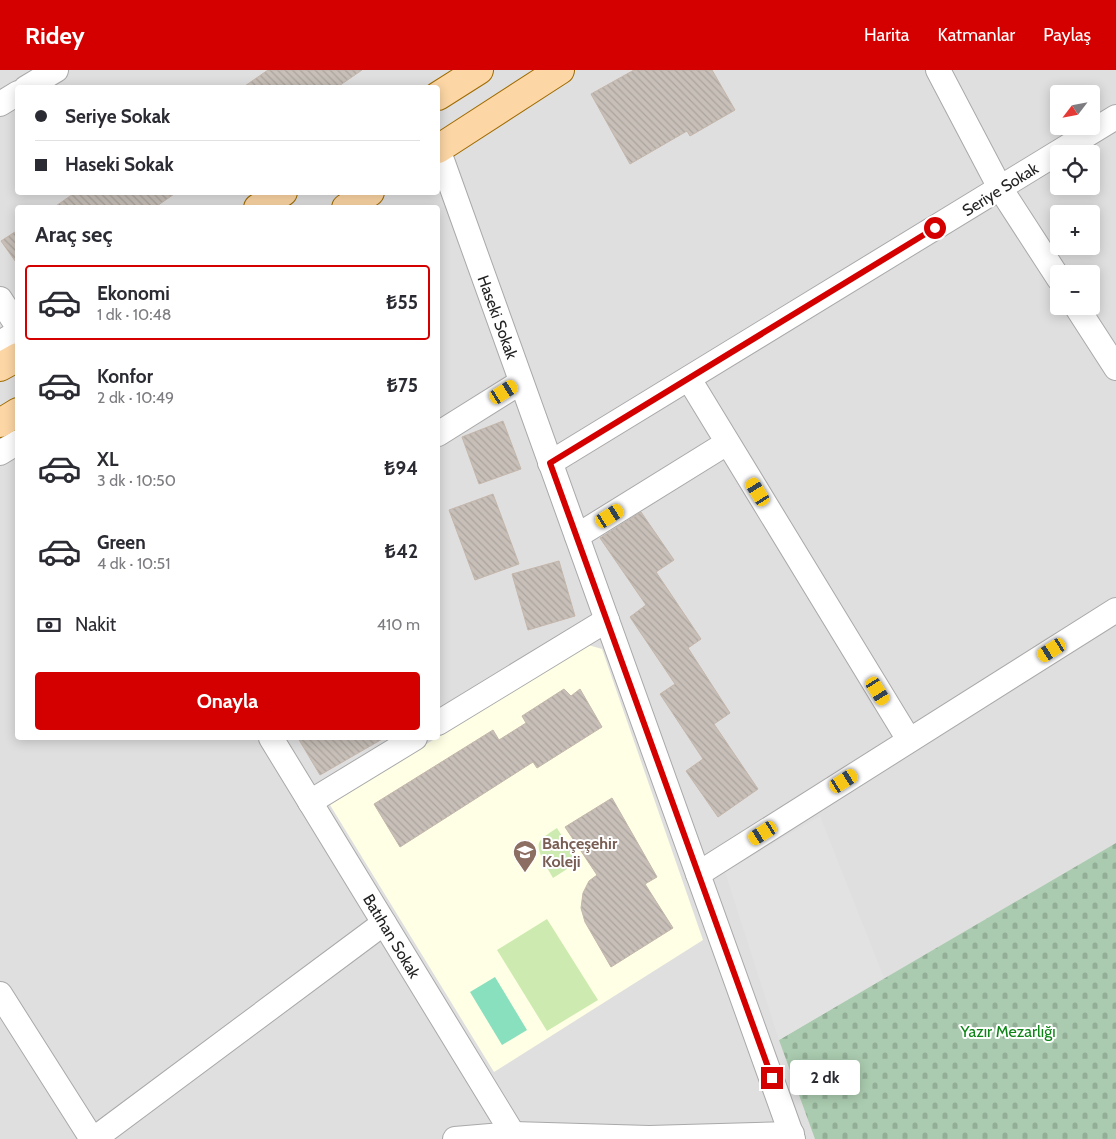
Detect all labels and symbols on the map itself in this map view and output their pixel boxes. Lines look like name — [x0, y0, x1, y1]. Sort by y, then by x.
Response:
north arrow — [1050, 85, 1100, 135]
street label: Seriye Sokak — [959, 158, 1042, 220]
route start — [924, 217, 946, 239]
street label: Haseki Sokak — [474, 273, 522, 362]
car — [487, 378, 520, 406]
car — [743, 475, 772, 509]
car — [593, 502, 626, 530]
car — [1035, 636, 1068, 664]
car — [863, 674, 892, 708]
car — [827, 767, 860, 795]
car — [746, 819, 779, 847]
place label: Bahçeşehir Koleji — [542, 834, 618, 871]
school or university icon: Bahçeşehir Koleji — [512, 839, 538, 873]
street label: Batıhan Sokak — [359, 891, 425, 983]
park label: Yazır Mezarlığı — [959, 1022, 1056, 1041]
callout: 2 dk — [790, 1060, 860, 1096]
route end — [761, 1067, 783, 1089]

